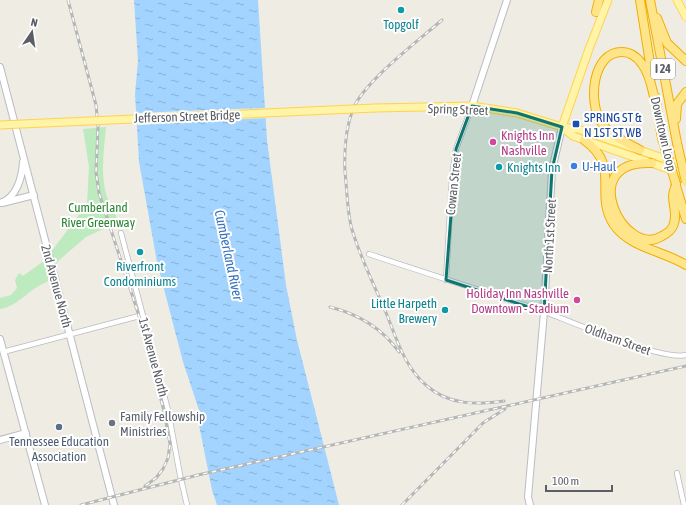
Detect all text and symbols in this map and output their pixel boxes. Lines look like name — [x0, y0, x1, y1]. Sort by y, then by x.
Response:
marker: Topgolf — [396, 5, 406, 15]
north arrow — [12, 12, 52, 52]
text: N — [30, 16, 39, 29]
place label: Topgolf — [383, 17, 419, 32]
road number: I 24 — [651, 59, 675, 79]
street label: Downtown Loop — [648, 95, 679, 173]
street label: Spring Street — [427, 101, 489, 118]
street label: Jefferson Street Bridge — [134, 107, 240, 126]
place label: SPRING ST & N 1ST ST WB — [584, 110, 642, 140]
marker: SPRING ST & N 1ST ST WB — [571, 119, 581, 129]
place label: Knights Inn Nashville — [501, 128, 555, 158]
marker: Knights Inn Nashville — [488, 137, 498, 147]
street label: Cowan Street — [443, 152, 464, 216]
place label: U-Haul — [582, 159, 617, 174]
place label: Knights Inn — [507, 160, 561, 175]
marker: U-Haul — [569, 161, 579, 171]
marker: Knights Inn — [494, 162, 504, 172]
street label: North 1st Street — [540, 198, 559, 273]
park label: Cumberland River Greenway — [61, 200, 136, 230]
water label: Cumberland River — [212, 208, 247, 302]
street label: 2nd Avenue North — [38, 243, 75, 329]
marker: Riverfront Condominiums — [135, 247, 145, 257]
place label: Riverfront Condominiums — [104, 259, 177, 289]
place label: Holiday Inn Nashville Downtown - Stadium — [466, 286, 569, 316]
marker: Holiday Inn Nashville Downtown - Stadium — [572, 295, 582, 305]
place label: Little Harpeth Brewery — [371, 296, 438, 326]
marker: Little Harpeth Brewery — [440, 305, 450, 315]
street label: 1st Avenue North — [136, 316, 171, 398]
street label: Oldham Street — [583, 321, 653, 358]
place label: Family Fellowship Ministries — [120, 409, 205, 439]
marker: Family Fellowship Ministries — [107, 418, 117, 428]
marker: Tennessee Education Association — [54, 422, 64, 432]
place label: Tennessee Education Association — [9, 434, 109, 464]
scale bar — [546, 467, 612, 493]
text: 100 m — [552, 474, 579, 488]

